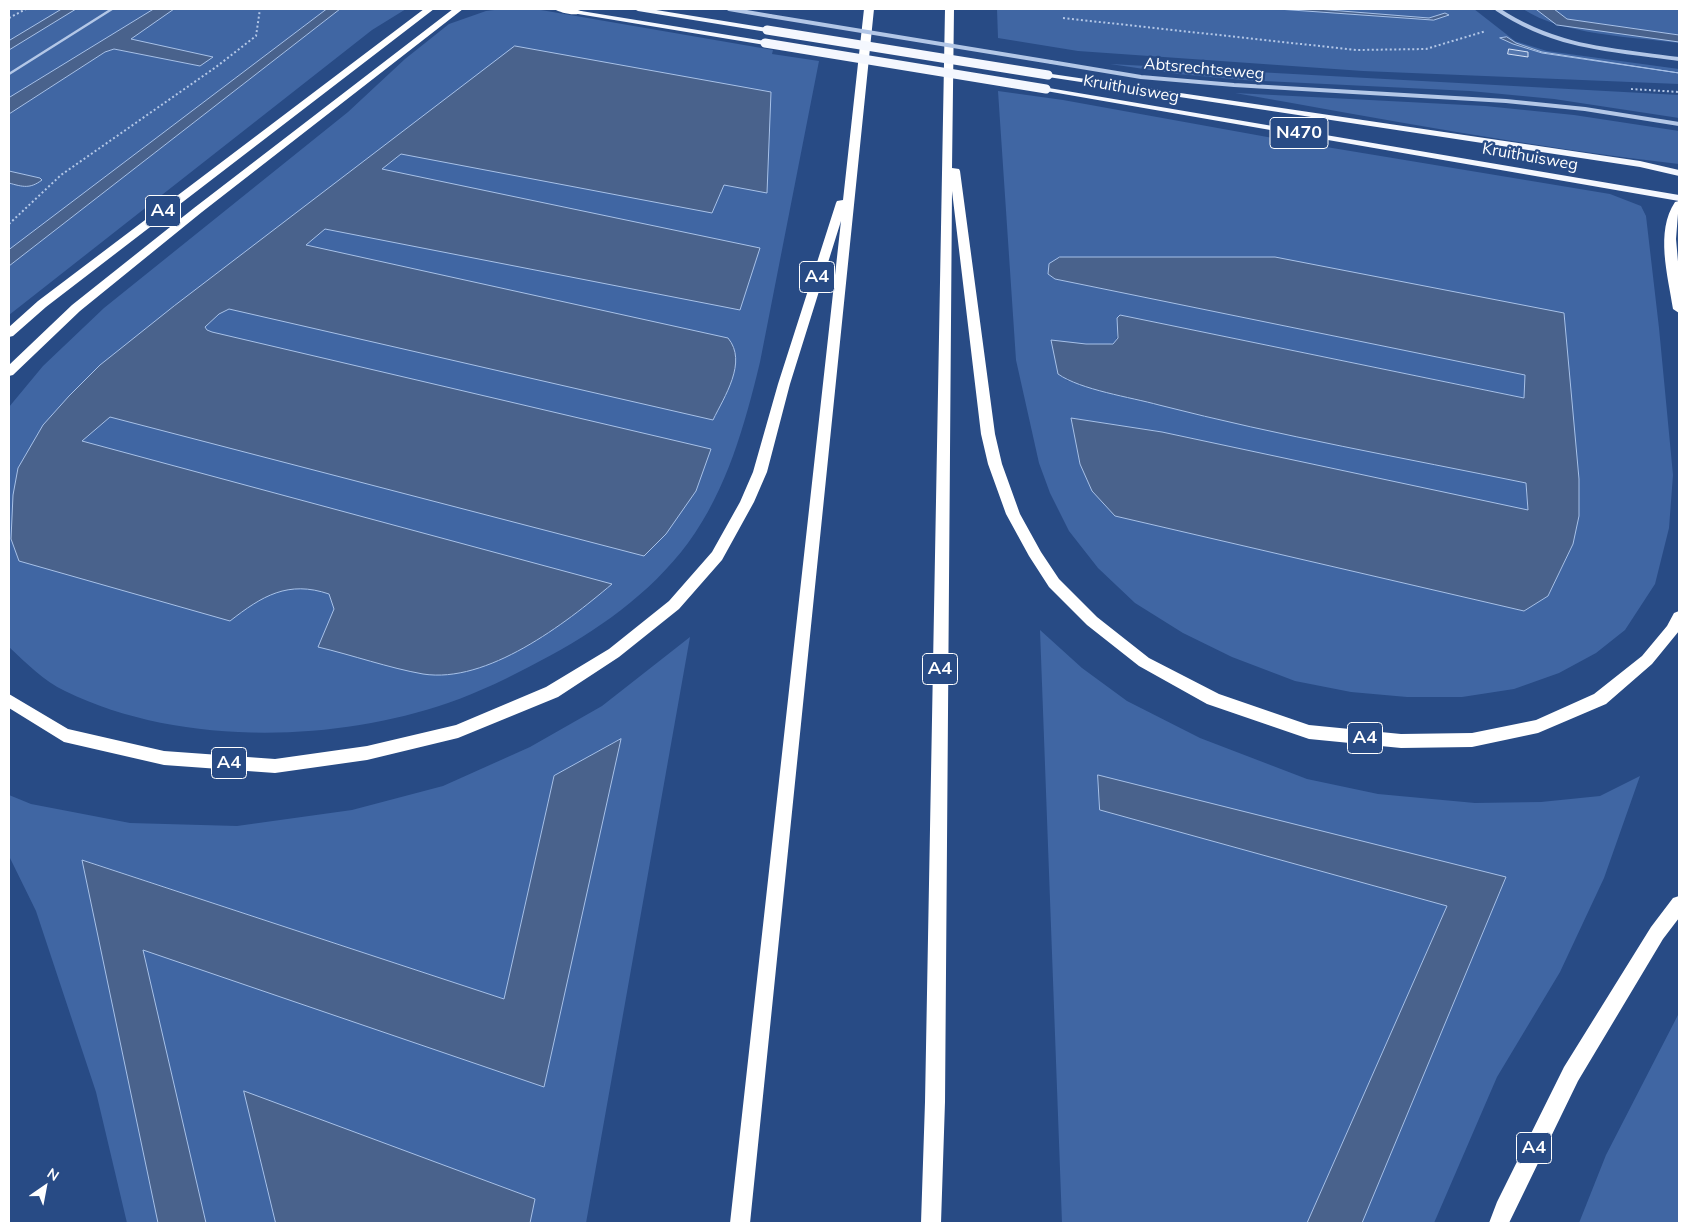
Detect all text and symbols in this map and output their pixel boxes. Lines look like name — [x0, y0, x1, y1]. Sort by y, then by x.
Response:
street label: Abtsrechtseweg — [1143, 54, 1265, 84]
street label: Kruithuisweg — [1082, 71, 1180, 107]
road number: N470 — [1270, 118, 1328, 148]
street label: Kruithuisweg — [1481, 139, 1579, 175]
road number: A4 — [146, 196, 180, 227]
road number: A4 — [800, 262, 834, 292]
road number: A4 — [922, 654, 958, 684]
road number: A4 — [1348, 722, 1382, 754]
road number: A4 — [212, 748, 246, 778]
road number: A4 — [1516, 1132, 1552, 1164]
north arrow — [20, 1162, 70, 1212]
text: N — [44, 1164, 63, 1185]

